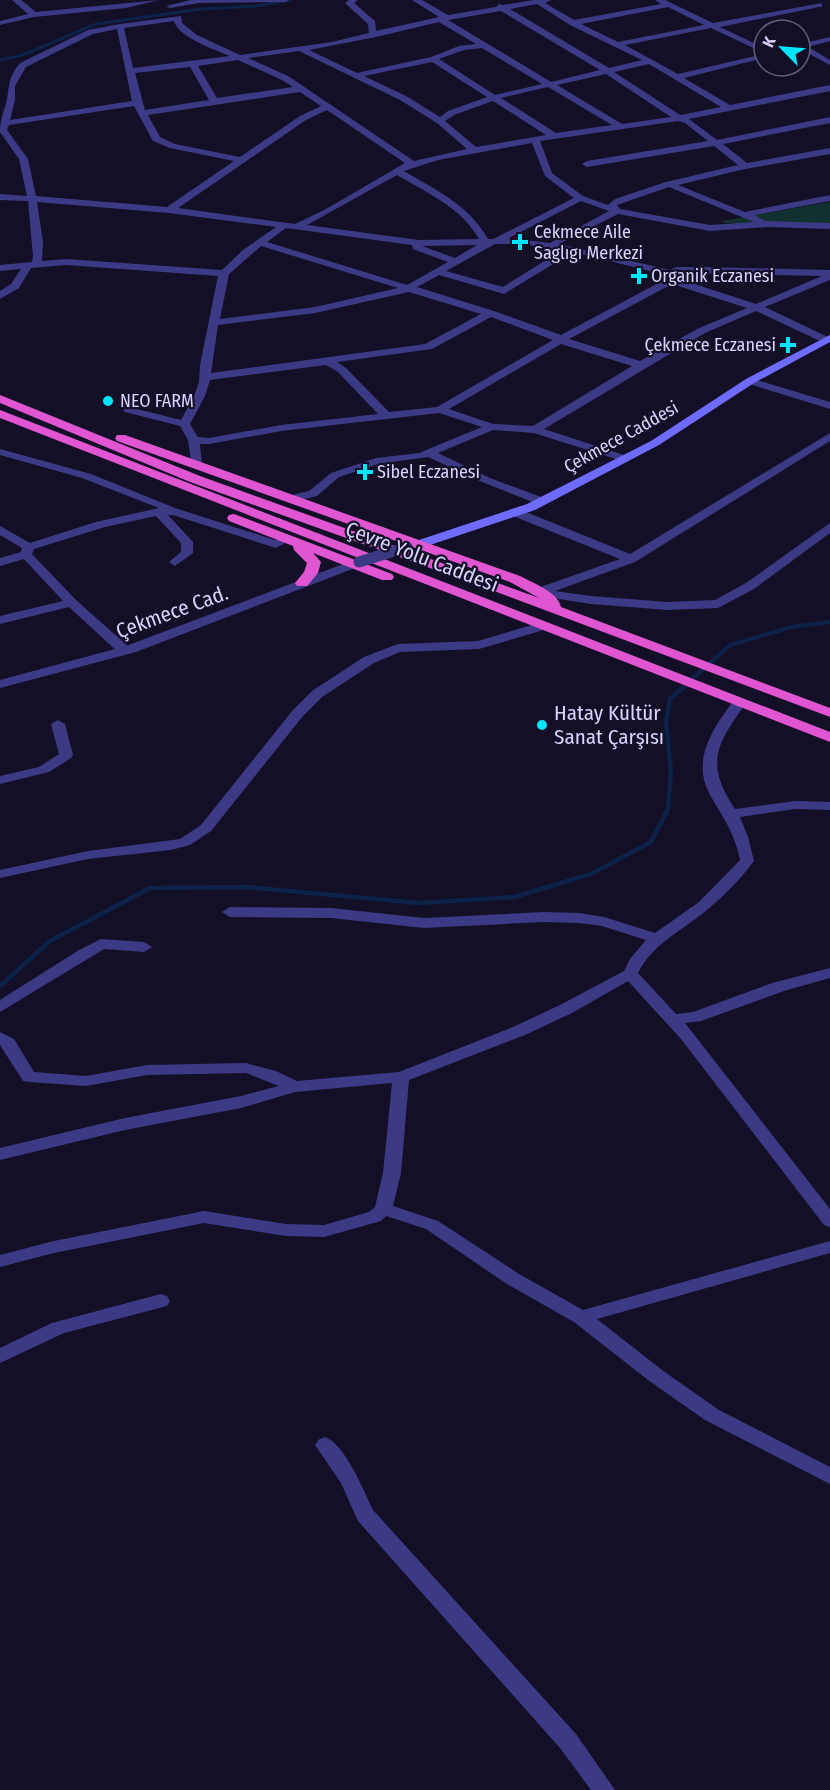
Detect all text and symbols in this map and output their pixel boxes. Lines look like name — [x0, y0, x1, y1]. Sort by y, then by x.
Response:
north arrow — [752, 18, 812, 78]
text: K — [758, 33, 780, 50]
place label: Cekmece Aile Saglıgı Merkezi — [534, 221, 643, 264]
marker: Cekmece Aile Saglıgı Merkezi — [511, 233, 529, 251]
place label: Organik Eczanesi — [651, 265, 774, 287]
marker: Organik Eczanesi — [632, 269, 646, 283]
place label: Çekmece Eczanesi — [645, 334, 776, 356]
marker: Çekmece Eczanesi — [781, 338, 795, 352]
place label: NEO FARM — [120, 390, 194, 412]
marker: NEO FARM — [101, 394, 115, 408]
street label: Çekmece Caddesi — [560, 396, 682, 478]
place label: Sibel Eczanesi — [377, 461, 480, 483]
marker: Sibel Eczanesi — [358, 465, 372, 479]
street label: Çevre Yolu Caddesi — [342, 516, 502, 598]
street label: Çekmece Cad. — [112, 580, 232, 644]
place label: Hatay Kültür Sanat Çarşısı — [554, 700, 664, 750]
marker: Hatay Kültür Sanat Çarşısı — [535, 718, 549, 732]

